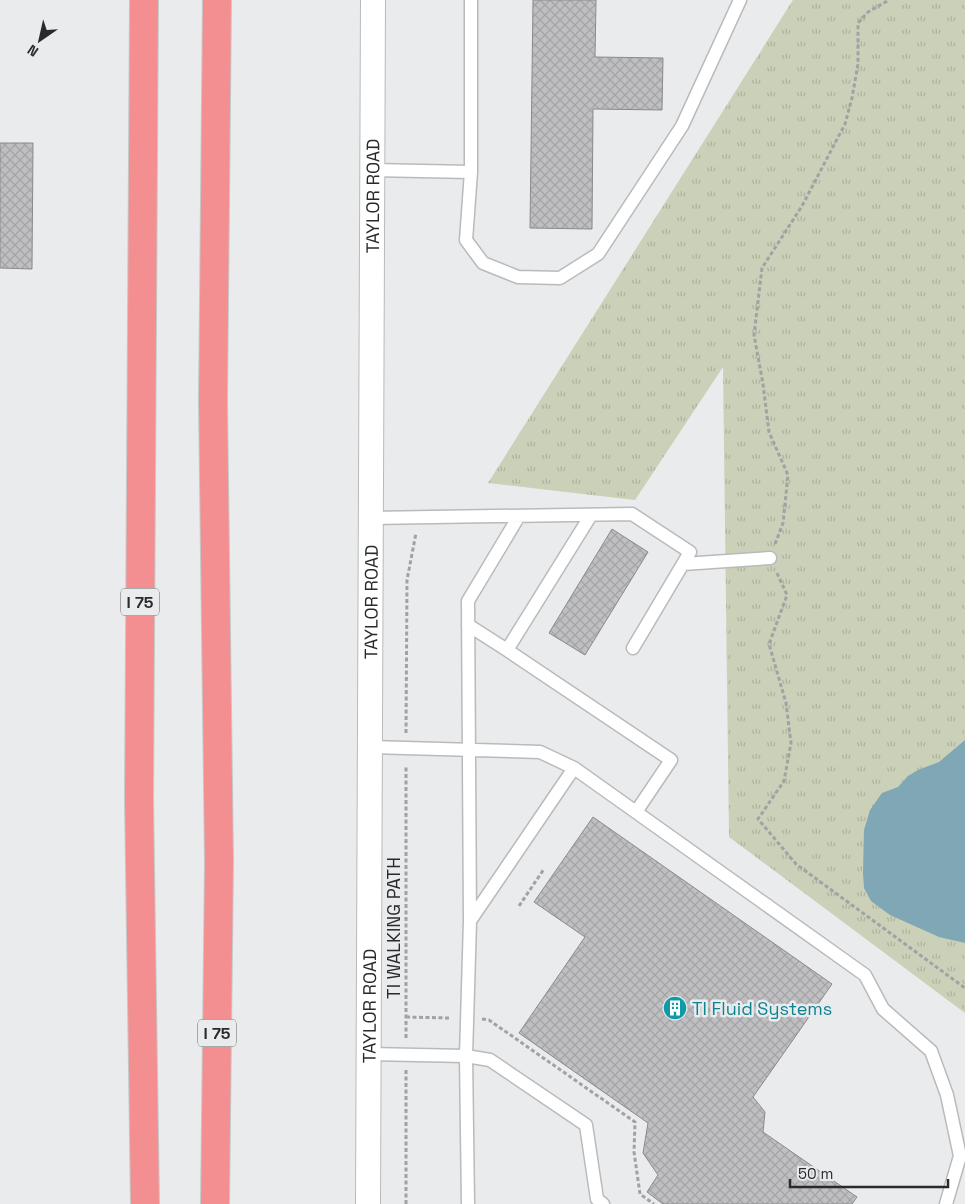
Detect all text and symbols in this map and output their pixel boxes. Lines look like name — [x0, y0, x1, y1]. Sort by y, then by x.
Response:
north arrow — [15, 15, 65, 65]
text: N — [24, 41, 42, 61]
street label: TAYLOR ROAD — [360, 139, 384, 253]
street label: TAYLOR ROAD — [359, 545, 382, 659]
road number: I 75 — [121, 588, 159, 616]
street label: TI WALKING PATH — [382, 857, 405, 999]
street label: TAYLOR ROAD — [357, 949, 381, 1063]
building icon: TI Fluid Systems — [662, 995, 688, 1021]
place label: TI Fluid Systems — [692, 997, 832, 1020]
road number: I 75 — [198, 1020, 236, 1046]
scale bar — [790, 1156, 948, 1188]
text: 50 m — [798, 1164, 833, 1183]

